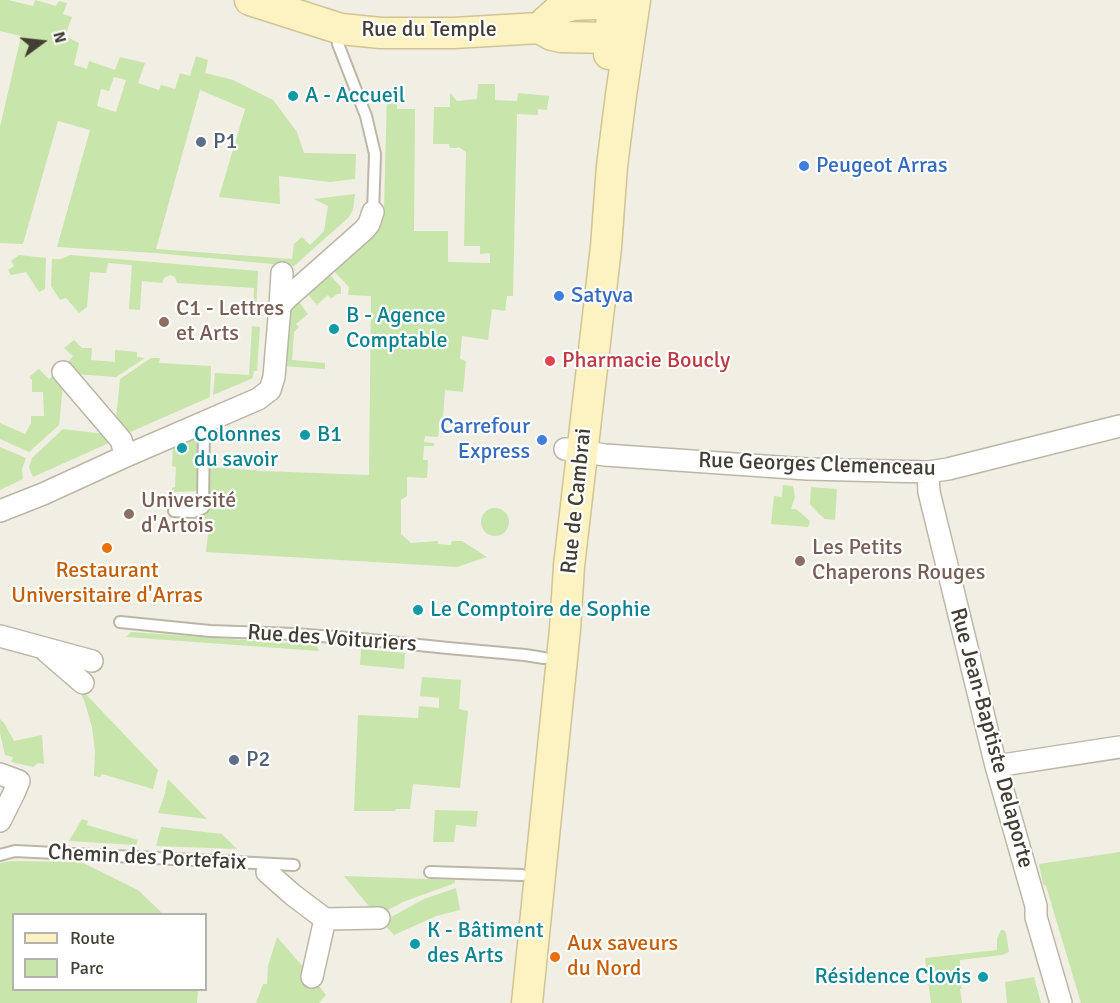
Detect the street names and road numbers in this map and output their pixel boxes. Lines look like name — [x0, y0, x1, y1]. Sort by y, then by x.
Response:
street label: Rue du Temple — [361, 17, 497, 43]
street label: Rue de Cambrai — [556, 427, 598, 575]
street label: Rue Georges Clemenceau — [698, 448, 936, 482]
street label: Rue Jean-Baptiste Delaporte — [944, 605, 1038, 871]
street label: Rue des Voituriers — [247, 620, 417, 658]
street label: Chemin des Portefaix — [47, 840, 247, 876]

